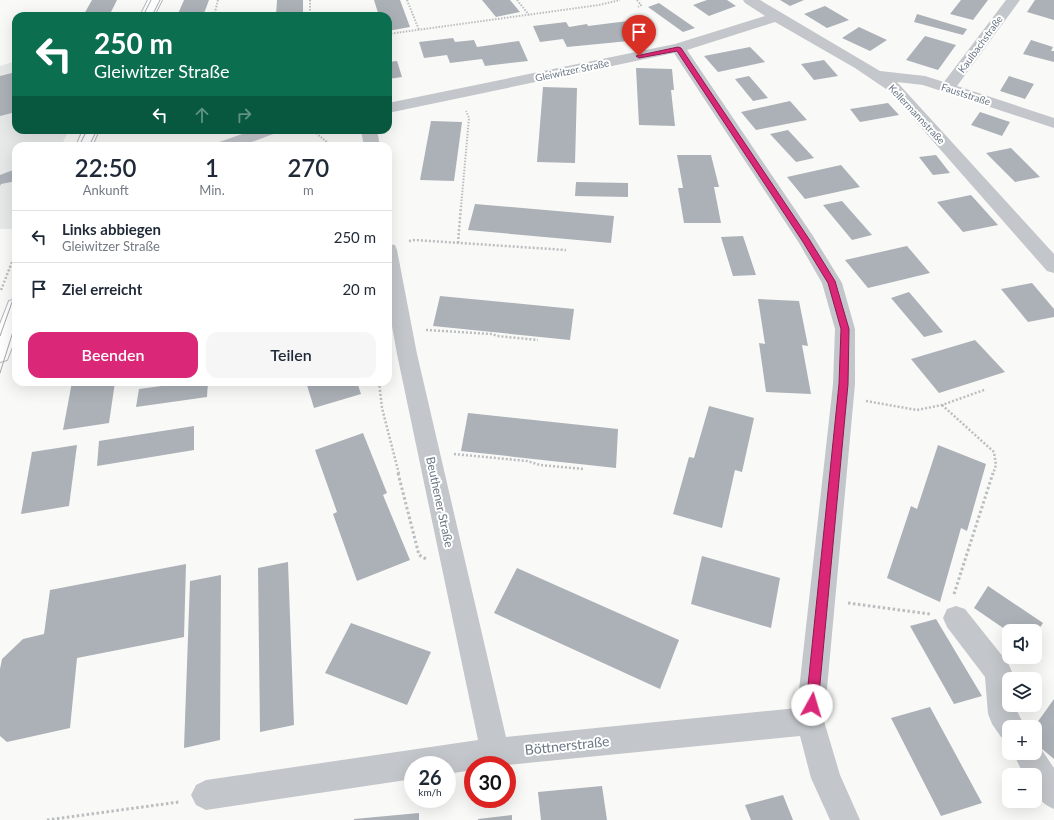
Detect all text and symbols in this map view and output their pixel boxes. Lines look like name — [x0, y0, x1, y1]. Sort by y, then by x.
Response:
street label: Kaulbachstraße — [955, 13, 1005, 75]
pin — [622, 15, 656, 56]
icon: arrive — [628, 21, 650, 43]
text: 250 m — [94, 26, 173, 60]
icon: left — [28, 28, 80, 80]
street label: Gleiwitzer Straße — [534, 56, 610, 84]
text: Gleiwitzer Straße — [94, 60, 229, 82]
street label: Fauststraße — [940, 80, 992, 108]
street label: Kellermannstraße — [886, 82, 948, 146]
icon: left — [149, 104, 171, 126]
icon: ahead — [191, 104, 213, 126]
icon: right — [233, 104, 255, 126]
text: 22:50 — [75, 153, 137, 182]
text: 1 — [205, 153, 219, 182]
text: 270 — [287, 153, 329, 182]
text: Ankunft — [83, 182, 129, 198]
text: Min. — [199, 182, 225, 198]
text: m — [303, 182, 314, 198]
text: Links abbiegen — [62, 220, 161, 238]
icon: left — [28, 226, 50, 248]
text: 250 m — [334, 228, 376, 246]
text: Gleiwitzer Straße — [62, 238, 160, 254]
icon: arrive — [28, 278, 50, 300]
text: Ziel erreicht — [62, 280, 142, 298]
text: 20 m — [342, 280, 376, 298]
button: Beenden — [28, 332, 198, 378]
button: Teilen — [206, 332, 376, 378]
street label: Beuthener Straße — [423, 455, 457, 549]
map controls — [1002, 624, 1042, 808]
button: sound — [1002, 624, 1042, 664]
button: layers — [1002, 672, 1042, 712]
position arrow — [791, 684, 833, 726]
button: + — [1002, 720, 1042, 760]
street label: Böttnerstraße — [524, 732, 610, 758]
speed limit sign: 30 — [464, 756, 516, 808]
text: 26 — [418, 765, 442, 789]
button: − — [1002, 768, 1042, 808]
text: km/h — [418, 786, 442, 798]

